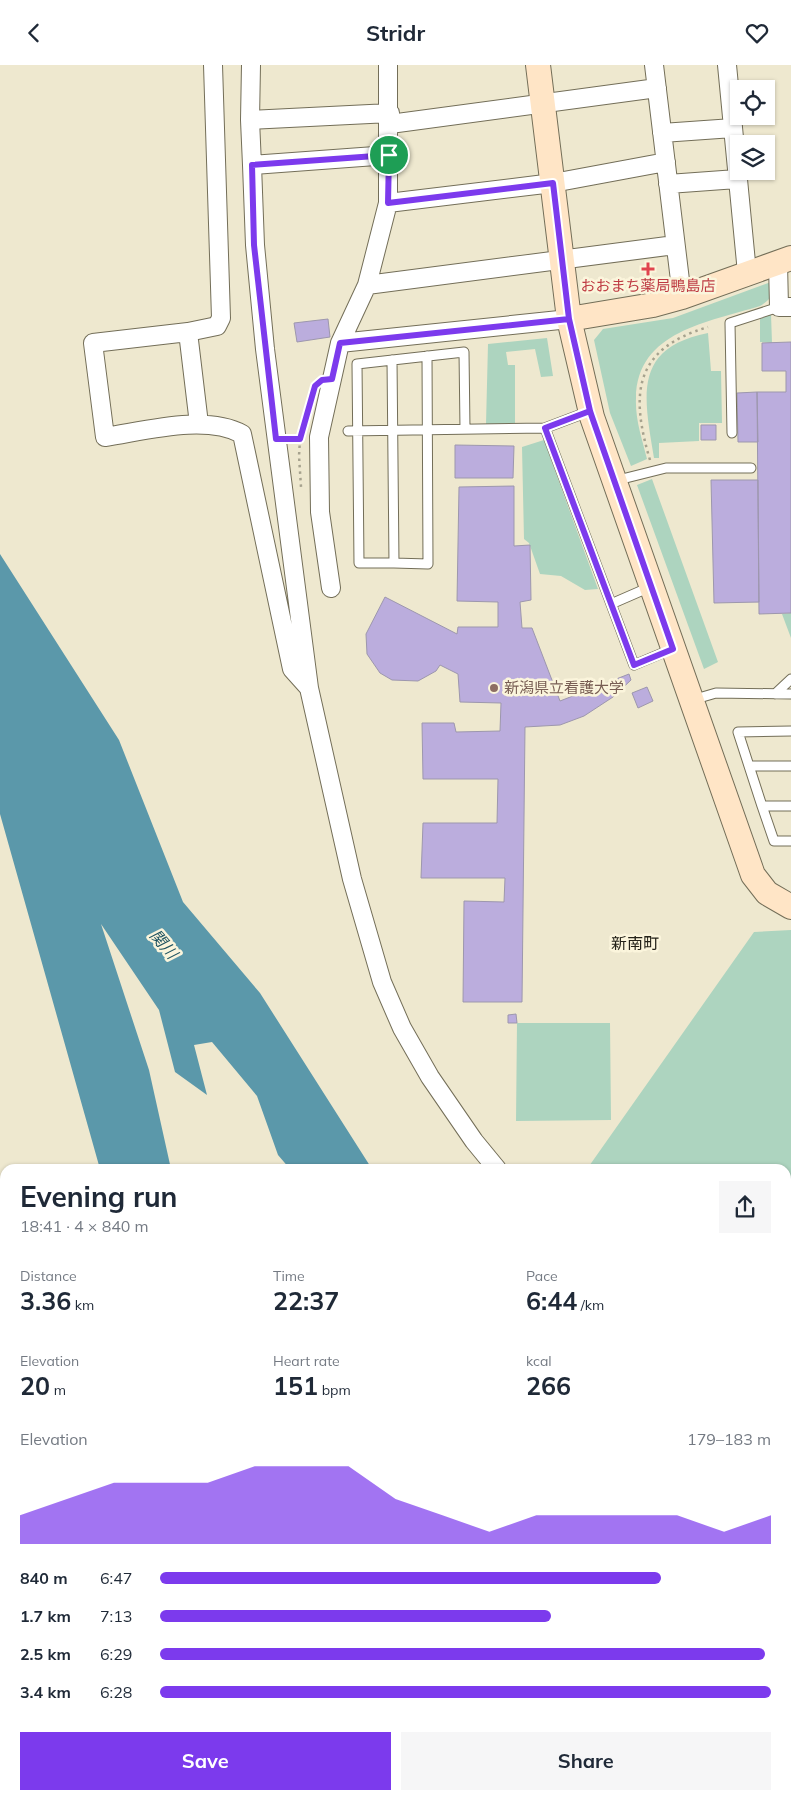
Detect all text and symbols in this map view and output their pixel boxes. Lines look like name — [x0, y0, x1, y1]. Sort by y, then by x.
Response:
icon: back — [20, 19, 48, 47]
text: Stridr — [366, 19, 425, 47]
icon: heart — [743, 19, 771, 47]
map controls — [730, 80, 775, 180]
button: locate — [730, 80, 775, 125]
pin — [368, 134, 410, 176]
button: layers — [730, 135, 775, 180]
icon: arrive — [375, 141, 403, 169]
marker: おおまち薬局鴨島店 — [642, 263, 654, 275]
place label: おおまち薬局鴨島店 — [580, 276, 716, 295]
place label: 新潟県立看護大学 — [504, 678, 624, 697]
marker: 新潟県立看護大学 — [488, 682, 500, 694]
water label: 関川 — [146, 925, 183, 964]
district label: 新南町 — [611, 933, 659, 953]
text: Evening run — [20, 1179, 177, 1214]
button: share — [719, 1181, 771, 1233]
text: 18:41 · 4 × 840 m — [20, 1216, 149, 1236]
text: Distance — [20, 1267, 77, 1285]
text: Time — [273, 1267, 305, 1285]
text: Pace — [526, 1267, 558, 1285]
text: 3.36 — [20, 1285, 71, 1316]
text: 22:37 — [273, 1285, 339, 1316]
text: 6:44 — [526, 1285, 577, 1316]
text: km — [71, 1296, 94, 1314]
text: /km — [577, 1296, 604, 1314]
text: Elevation — [20, 1352, 79, 1370]
text: Heart rate — [273, 1352, 340, 1370]
text: kcal — [526, 1352, 552, 1370]
text: 20 — [20, 1370, 50, 1401]
text: 151 — [273, 1370, 318, 1401]
text: 266 — [526, 1370, 571, 1401]
text: m — [50, 1381, 66, 1399]
text: bpm — [318, 1381, 351, 1399]
text: Elevation — [20, 1429, 88, 1449]
text: 179–183 m — [687, 1429, 771, 1449]
text: 840 m — [20, 1568, 68, 1588]
text: 6:47 — [100, 1568, 132, 1588]
text: 1.7 km — [20, 1606, 71, 1626]
text: 7:13 — [100, 1606, 132, 1626]
text: 2.5 km — [20, 1644, 71, 1664]
text: 6:29 — [100, 1644, 132, 1664]
text: 3.4 km — [20, 1682, 71, 1702]
text: 6:28 — [100, 1682, 132, 1702]
button: Save — [20, 1732, 391, 1790]
button: Share — [401, 1732, 771, 1790]

